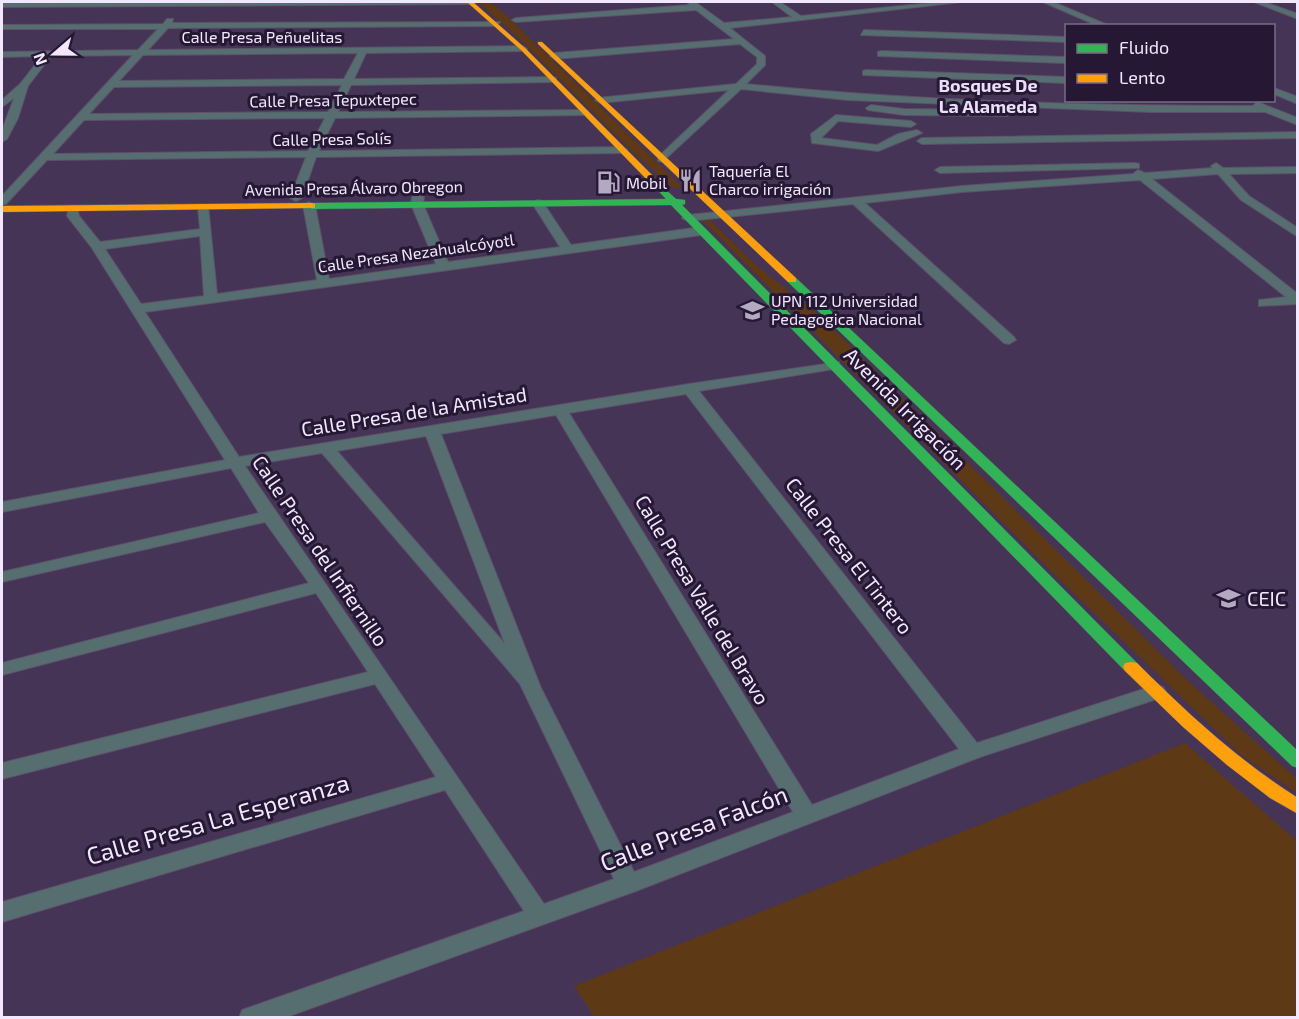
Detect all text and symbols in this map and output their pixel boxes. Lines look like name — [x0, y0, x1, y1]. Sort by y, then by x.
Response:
north arrow — [24, 24, 84, 84]
legend — [1065, 24, 1275, 102]
street label: Calle Presa Peñuelitas — [182, 27, 342, 46]
text: Fluido — [1119, 36, 1169, 58]
text: N — [29, 51, 50, 68]
text: Lento — [1119, 66, 1165, 88]
district label: Bosques De La Alameda — [938, 74, 1038, 117]
street label: Calle Presa Tepuxtepec — [249, 89, 417, 110]
street label: Calle Presa Solís — [272, 128, 392, 149]
place label: Taquería El Charco irrigación — [709, 161, 831, 198]
restaurant icon: Taquería El Charco irrigación — [678, 167, 704, 193]
fuel station icon: Mobil — [595, 170, 621, 196]
place label: Mobil — [626, 173, 667, 192]
street label: Avenida Presa Álvaro Obregon — [245, 176, 463, 199]
street label: Calle Presa Nezahualcóyotl — [317, 229, 516, 276]
place label: UPN 112 Universidad Pedagogica Nacional — [771, 291, 922, 328]
school or university icon: UPN 112 Universidad Pedagogica Nacional — [740, 297, 766, 323]
street label: Avenida Irrigación — [840, 342, 972, 474]
street label: Calle Presa de la Amistad — [299, 381, 528, 441]
street label: Calle Presa del Infiernillo — [248, 450, 394, 650]
street label: Calle Presa El Tintero — [781, 472, 918, 638]
street label: Calle Presa Valle del Bravo — [631, 490, 775, 708]
school or university icon: CEIC — [1216, 586, 1242, 612]
place label: CEIC — [1247, 586, 1286, 610]
street label: Calle Presa La Esperanza — [83, 767, 352, 870]
street label: Calle Presa Falcón — [596, 779, 791, 877]

